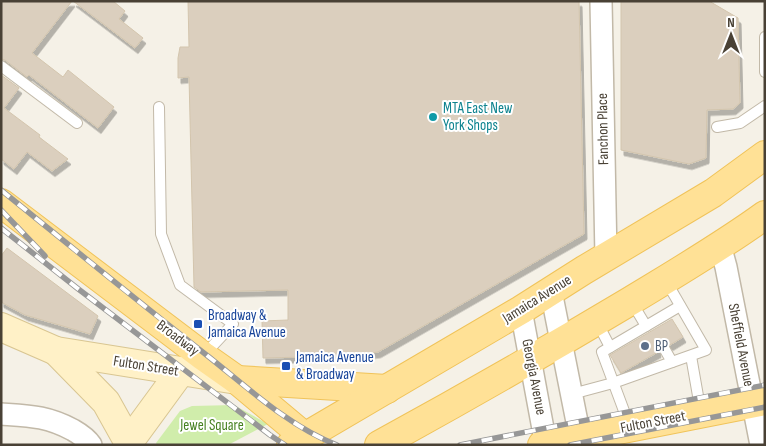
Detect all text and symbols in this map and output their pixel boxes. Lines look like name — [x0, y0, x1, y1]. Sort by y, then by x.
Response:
north arrow — [706, 10, 756, 60]
text: N — [727, 14, 735, 31]
street label: Fanchon Place — [593, 93, 613, 165]
place label: MTA East New York Shops — [443, 99, 513, 135]
marker: MTA East New York Shops — [427, 111, 439, 123]
street label: Jamaica Avenue — [498, 270, 575, 328]
street label: Sheffield Avenue — [724, 302, 758, 388]
place label: Broadway & Jamaica Avenue — [207, 306, 286, 342]
street label: Broadway — [153, 316, 203, 360]
marker: Broadway & Jamaica Avenue — [192, 318, 204, 330]
street label: Georgia Avenue — [517, 337, 551, 417]
place label: BP — [655, 337, 668, 356]
marker: BP — [639, 340, 651, 352]
place label: Jamaica Avenue & Broadway — [295, 348, 374, 384]
street label: Fulton Street — [112, 351, 180, 381]
marker: Jamaica Avenue & Broadway — [280, 360, 292, 372]
street label: Fulton Street — [619, 406, 688, 438]
park label: Jewel Square — [179, 416, 244, 435]

